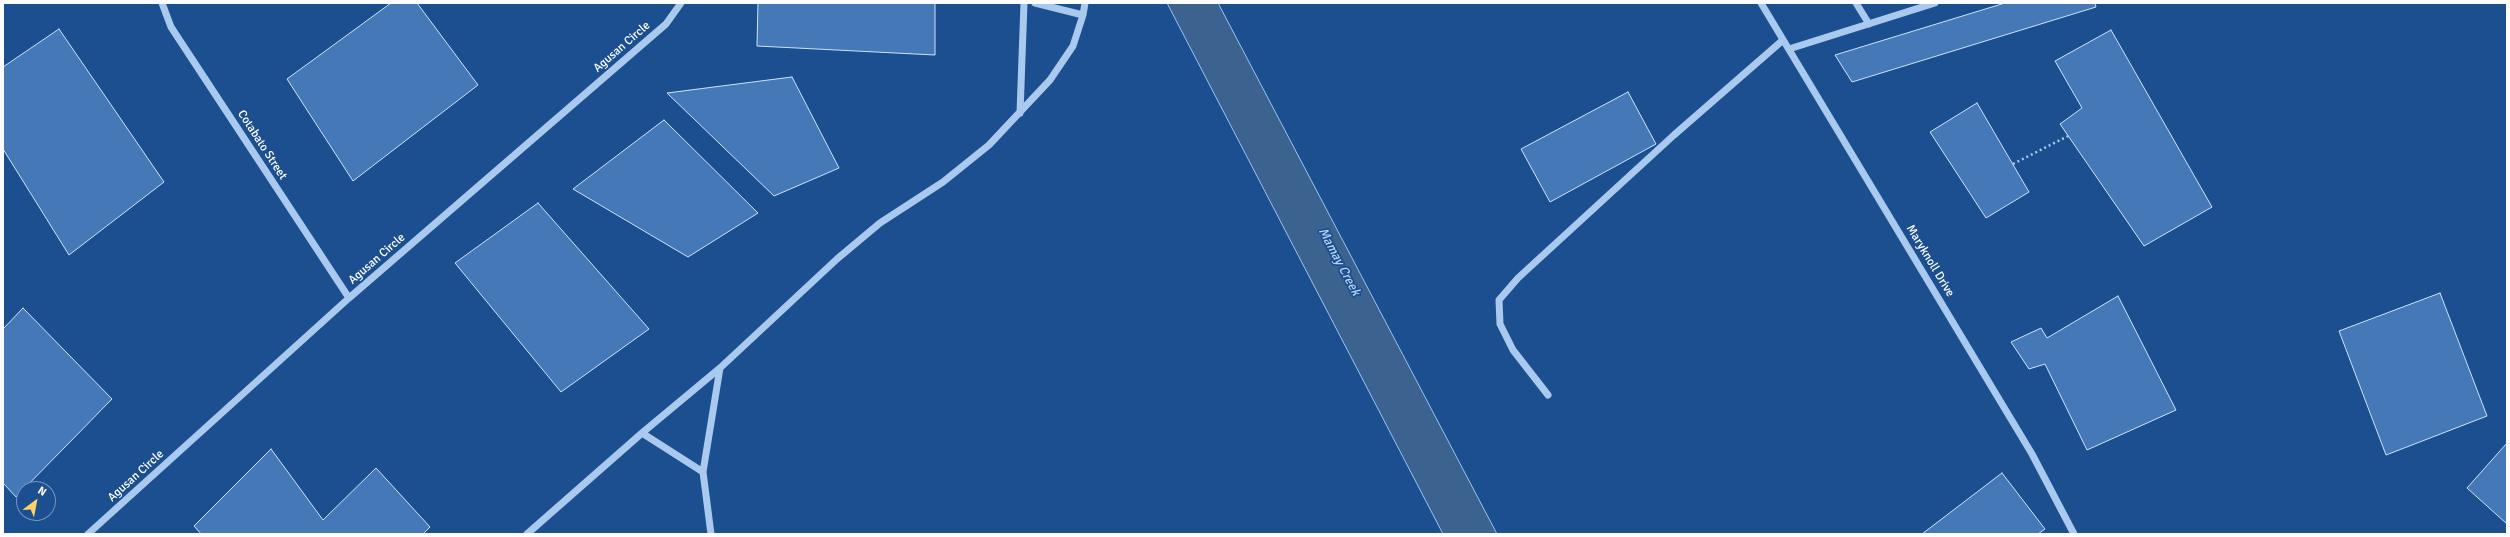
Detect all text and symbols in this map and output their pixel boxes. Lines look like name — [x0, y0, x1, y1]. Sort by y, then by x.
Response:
street label: Agusan Circle — [591, 18, 653, 76]
street label: Cotabato Street — [234, 107, 290, 183]
street label: Maryknoll Drive — [1903, 222, 1957, 300]
water label: Mamay Creek — [1315, 225, 1363, 299]
street label: Agusan Circle — [346, 230, 408, 288]
street label: Agusan Circle — [105, 447, 167, 505]
north arrow — [16, 481, 56, 521]
text: N — [35, 484, 49, 499]

